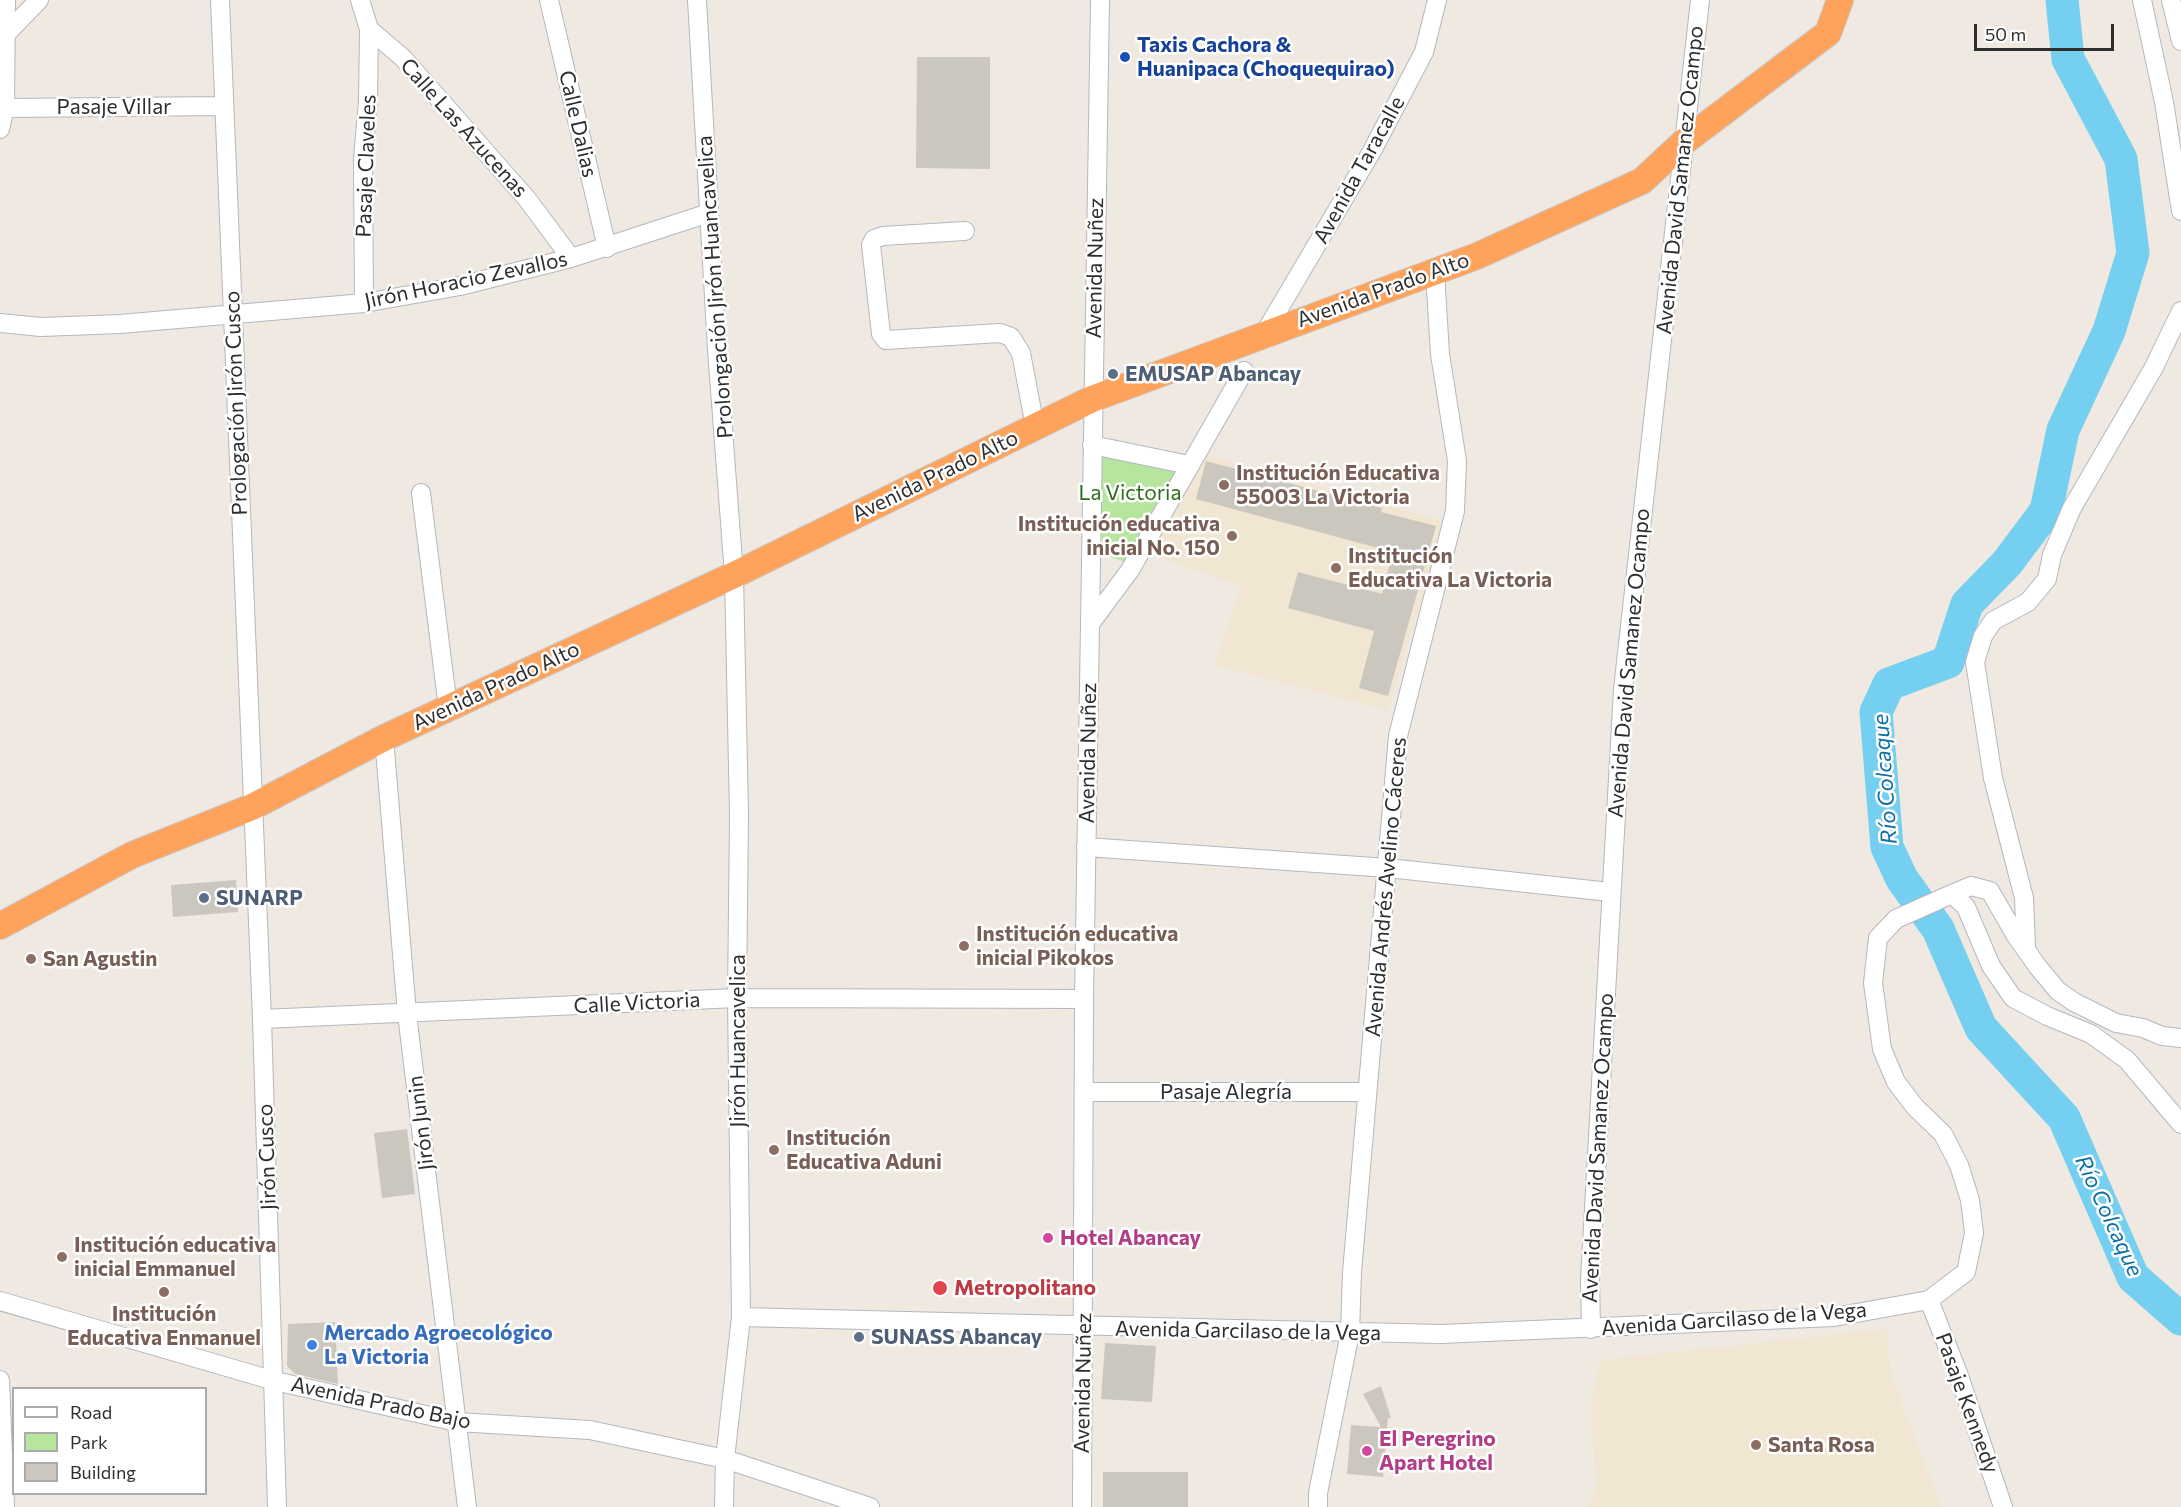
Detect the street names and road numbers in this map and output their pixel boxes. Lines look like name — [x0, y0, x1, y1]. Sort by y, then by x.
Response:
street label: Avenida David Samanez Ocampo — [1651, 24, 1709, 336]
street label: Calle Las Azucenas — [395, 53, 533, 203]
street label: Calle Dalias — [553, 68, 603, 180]
street label: Avenida Taracalle — [1308, 92, 1410, 248]
street label: Pasaje Villar — [56, 94, 172, 120]
street label: Pasaje Claveles — [351, 94, 381, 238]
street label: Prolongación Jirón Huancavelica — [692, 135, 738, 439]
street label: Avenida Nuñez — [1081, 197, 1109, 339]
street label: Jirón Horacio Zevallos — [362, 246, 570, 314]
street label: Avenida Prado Alto — [1293, 247, 1473, 333]
street label: Prologación Jirón Cusco — [219, 290, 253, 516]
street label: Avenida Prado Alto — [848, 425, 1022, 527]
street label: Avenida David Samanez Ocampo — [1603, 507, 1655, 819]
street label: Avenida Prado Alto — [408, 636, 584, 736]
street label: Avenida Nuñez — [1074, 682, 1102, 824]
street label: Avenida Andrés Avelino Cáceres — [1360, 736, 1412, 1038]
street label: Jirón Huancavelica — [725, 954, 751, 1128]
street label: Calle Victoria — [573, 987, 701, 1019]
street label: Avenida David Samanez Ocampo — [1577, 992, 1619, 1304]
street label: Jirón Junin — [403, 1074, 439, 1172]
street label: Pasaje Alegría — [1160, 1079, 1292, 1105]
street label: Jirón Cusco — [253, 1103, 281, 1211]
street label: Avenida Garcilaso de la Vega — [1600, 1297, 1868, 1341]
street label: Avenida Nuñez — [1069, 1312, 1097, 1454]
street label: Avenida Garcilaso de la Vega — [1115, 1316, 1381, 1346]
street label: Pasaje Kennedy — [1930, 1329, 2004, 1477]
street label: Avenida Prado Bajo — [289, 1372, 473, 1434]

